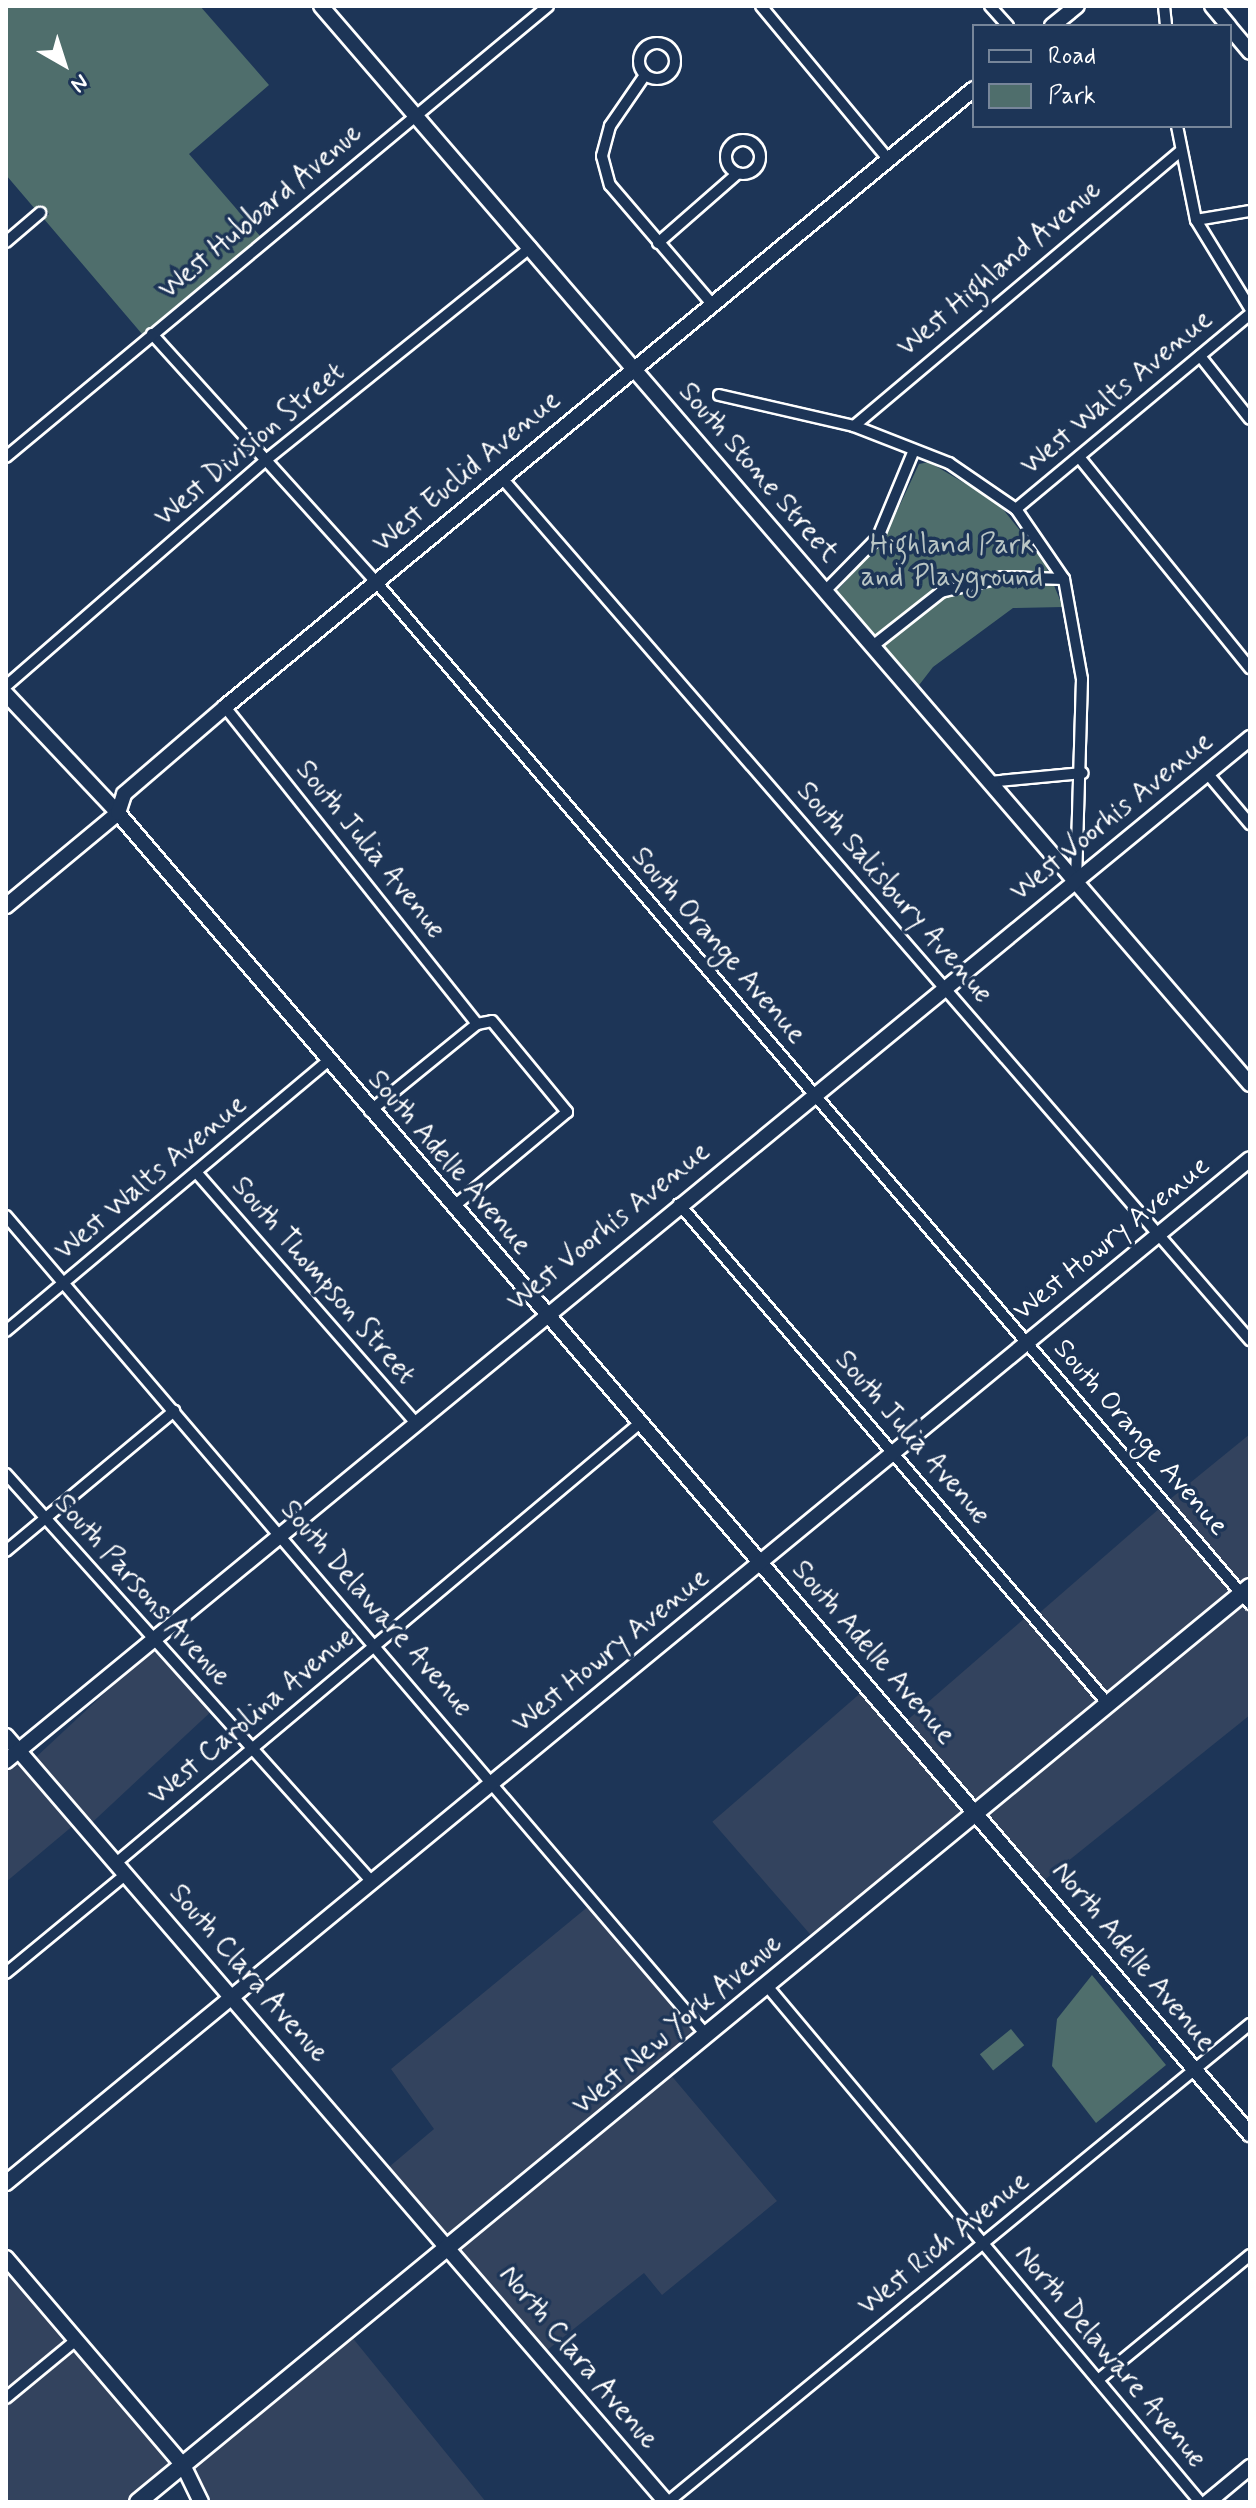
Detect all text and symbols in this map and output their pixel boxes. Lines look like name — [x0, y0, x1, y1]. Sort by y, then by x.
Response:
north arrow — [24, 24, 104, 104]
legend — [972, 24, 1232, 128]
text: Road — [1048, 41, 1096, 72]
text: N — [65, 67, 94, 98]
text: Park — [1048, 81, 1096, 112]
street label: West Hubbard Avenue — [150, 115, 372, 309]
street label: West Highland Avenue — [889, 172, 1111, 366]
street label: West Walts Avenue — [1017, 306, 1217, 480]
street label: West Division Street — [147, 354, 353, 536]
street label: South Stone Street — [671, 376, 845, 570]
street label: West Euclid Avenue — [369, 386, 565, 558]
park label: Highland Park and Playground — [864, 529, 1040, 595]
street label: West Voorhis Avenue — [1007, 728, 1217, 906]
street label: South Julia Avenue — [287, 753, 453, 947]
street label: South Salisbury Avenue — [790, 777, 998, 1009]
street label: South Orange Avenue — [623, 841, 813, 1051]
street label: South Adelle Avenue — [360, 1064, 538, 1262]
street label: West Walts Avenue — [51, 1091, 251, 1265]
street label: West Voorhis Avenue — [504, 1138, 714, 1316]
street label: West Howry Avenue — [1010, 1152, 1214, 1326]
street label: South Thompson Street — [222, 1169, 424, 1393]
street label: South Orange Avenue — [1045, 1333, 1235, 1543]
street label: South Julia Avenue — [826, 1343, 998, 1533]
street label: South Parsons Avenue — [44, 1485, 240, 1697]
street label: South Delaware Avenue — [272, 1492, 480, 1726]
street label: South Adelle Avenue — [784, 1554, 962, 1752]
street label: West Howry Avenue — [509, 1564, 713, 1738]
street label: West Carolina Avenue — [141, 1620, 363, 1814]
street label: North Adelle Avenue — [1044, 1855, 1222, 2059]
street label: South Clara Avenue — [160, 1876, 336, 2072]
street label: West New York Avenue — [563, 1925, 793, 2125]
street label: West Rich Avenue — [852, 2165, 1036, 2323]
street label: North Delaware Avenue — [1006, 2238, 1214, 2476]
street label: North Clara Avenue — [490, 2257, 666, 2459]

